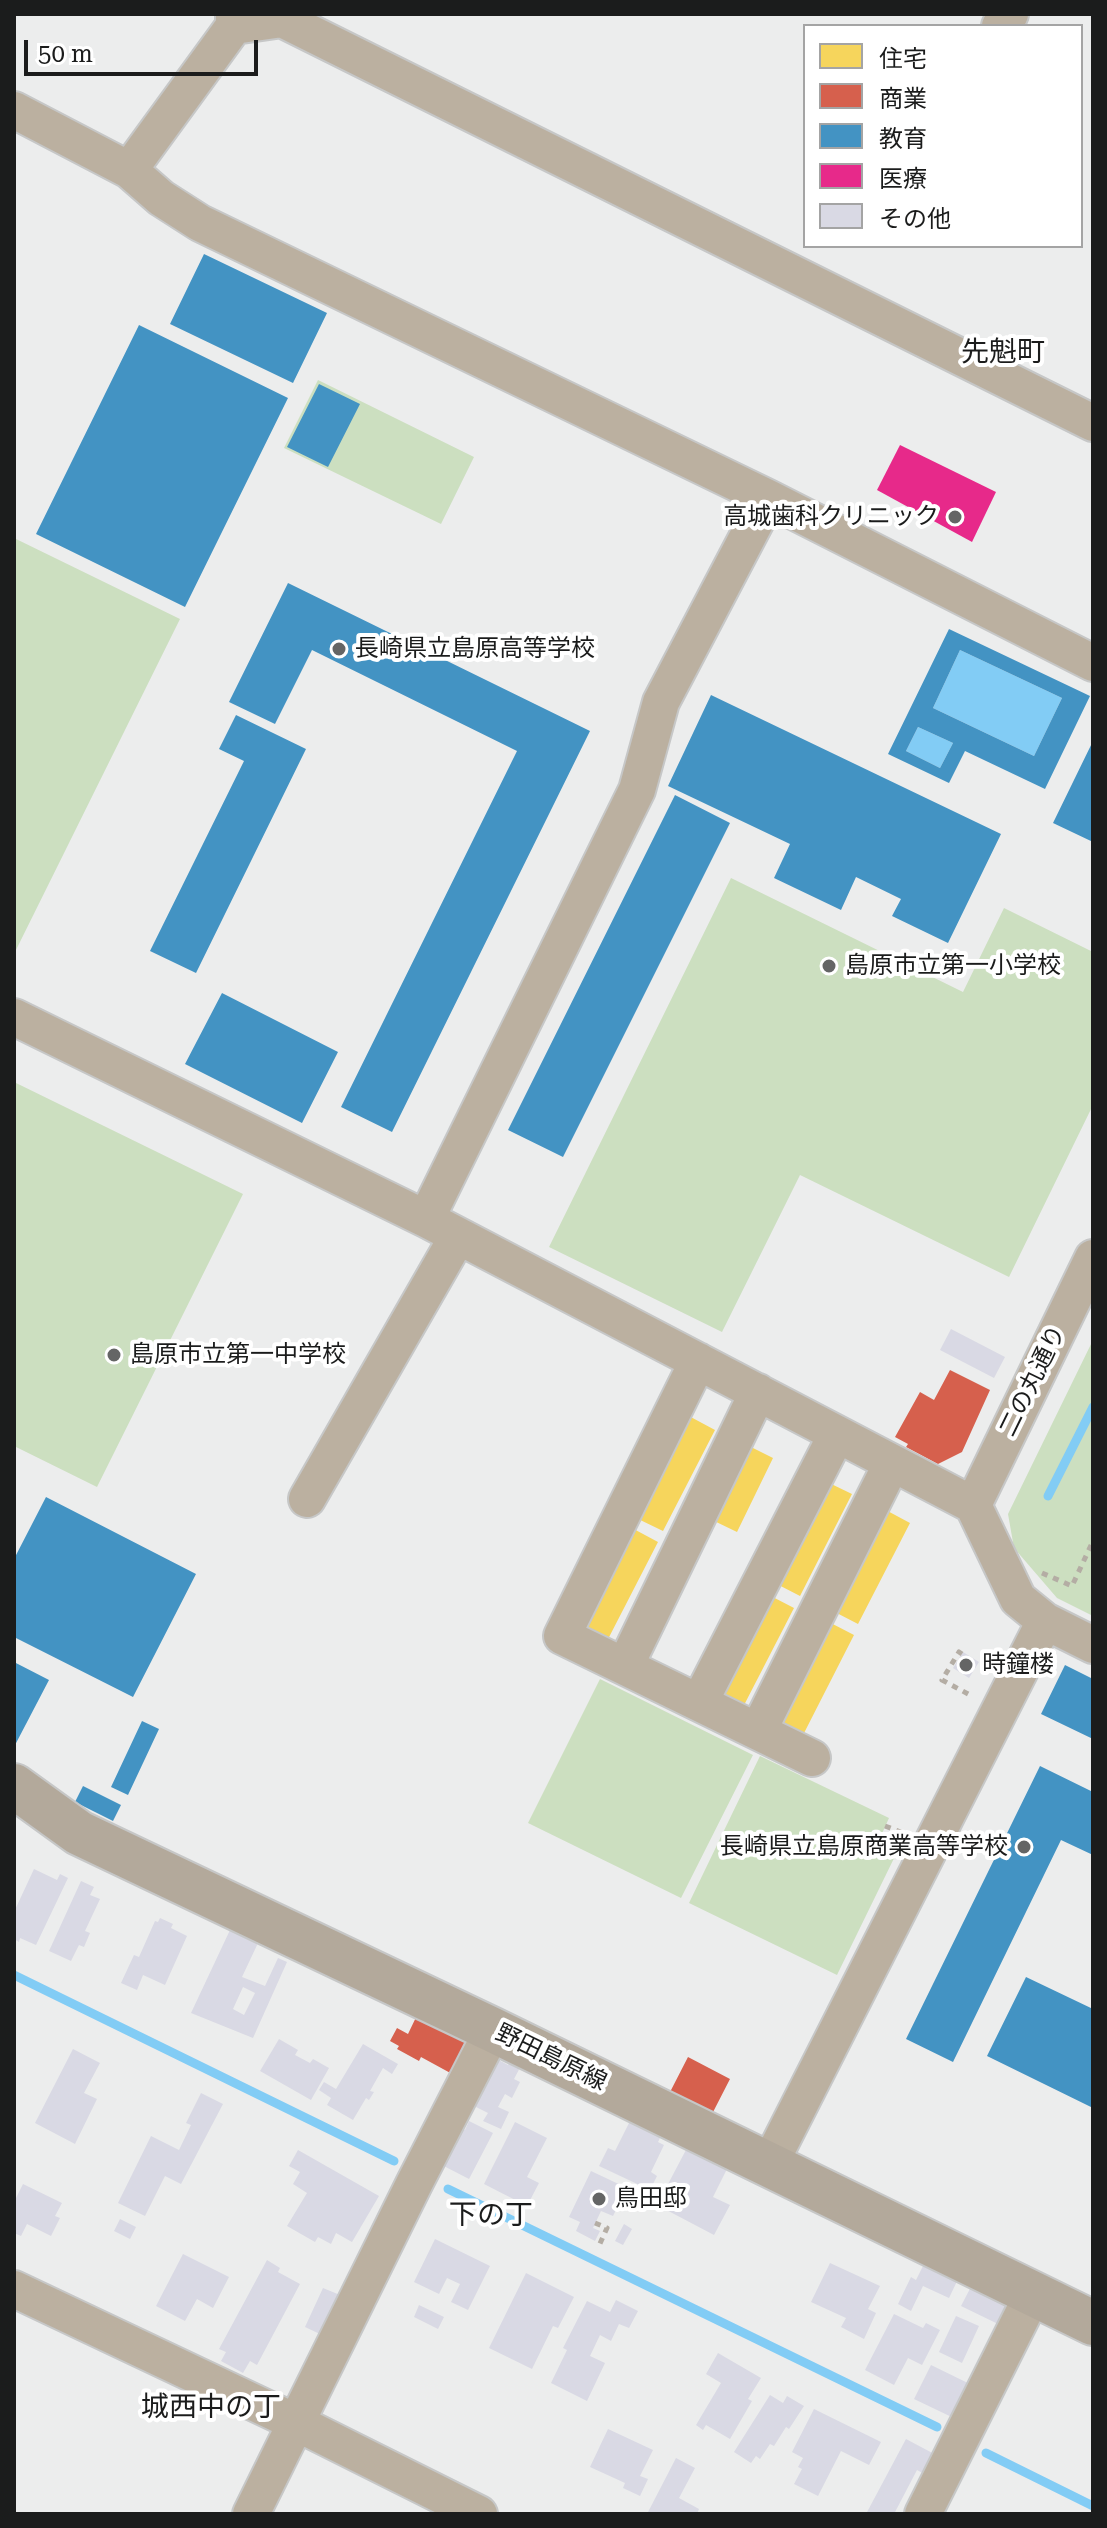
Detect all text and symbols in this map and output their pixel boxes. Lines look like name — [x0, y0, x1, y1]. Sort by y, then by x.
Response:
scale bar — [28, 24, 262, 74]
legend — [803, 24, 1083, 248]
text: 50 m — [38, 40, 93, 68]
text: 住宅 — [879, 45, 927, 73]
text: 商業 — [879, 85, 927, 113]
text: 教育 — [879, 125, 927, 153]
text: 医療 — [879, 165, 927, 193]
text: その他 — [879, 205, 951, 233]
district label: 先魁町 — [961, 336, 1045, 370]
place label: 高城歯科クリニック — [723, 503, 939, 531]
marker: 高城歯科クリニック — [946, 508, 964, 526]
place label: 長崎県立島原高等学校 — [355, 635, 595, 663]
marker: 長崎県立島原高等学校 — [330, 640, 348, 658]
place label: 島原市立第一小学校 — [845, 952, 1061, 980]
marker: 島原市立第一小学校 — [820, 957, 838, 975]
street label: 二の丸通り — [994, 1321, 1072, 1441]
place label: 島原市立第一中学校 — [130, 1341, 346, 1369]
marker: 島原市立第一中学校 — [105, 1346, 123, 1364]
place label: 時鐘楼 — [982, 1651, 1054, 1679]
marker: 時鐘楼 — [957, 1656, 975, 1674]
place label: 長崎県立島原商業高等学校 — [720, 1833, 1008, 1861]
marker: 長崎県立島原商業高等学校 — [1015, 1838, 1033, 1856]
street label: 野田島原線 — [491, 2019, 611, 2097]
place label: 鳥田邸 — [615, 2185, 687, 2213]
marker: 鳥田邸 — [590, 2190, 608, 2208]
district label: 下の丁 — [449, 2199, 533, 2233]
district label: 城西中の丁 — [141, 2391, 281, 2425]

